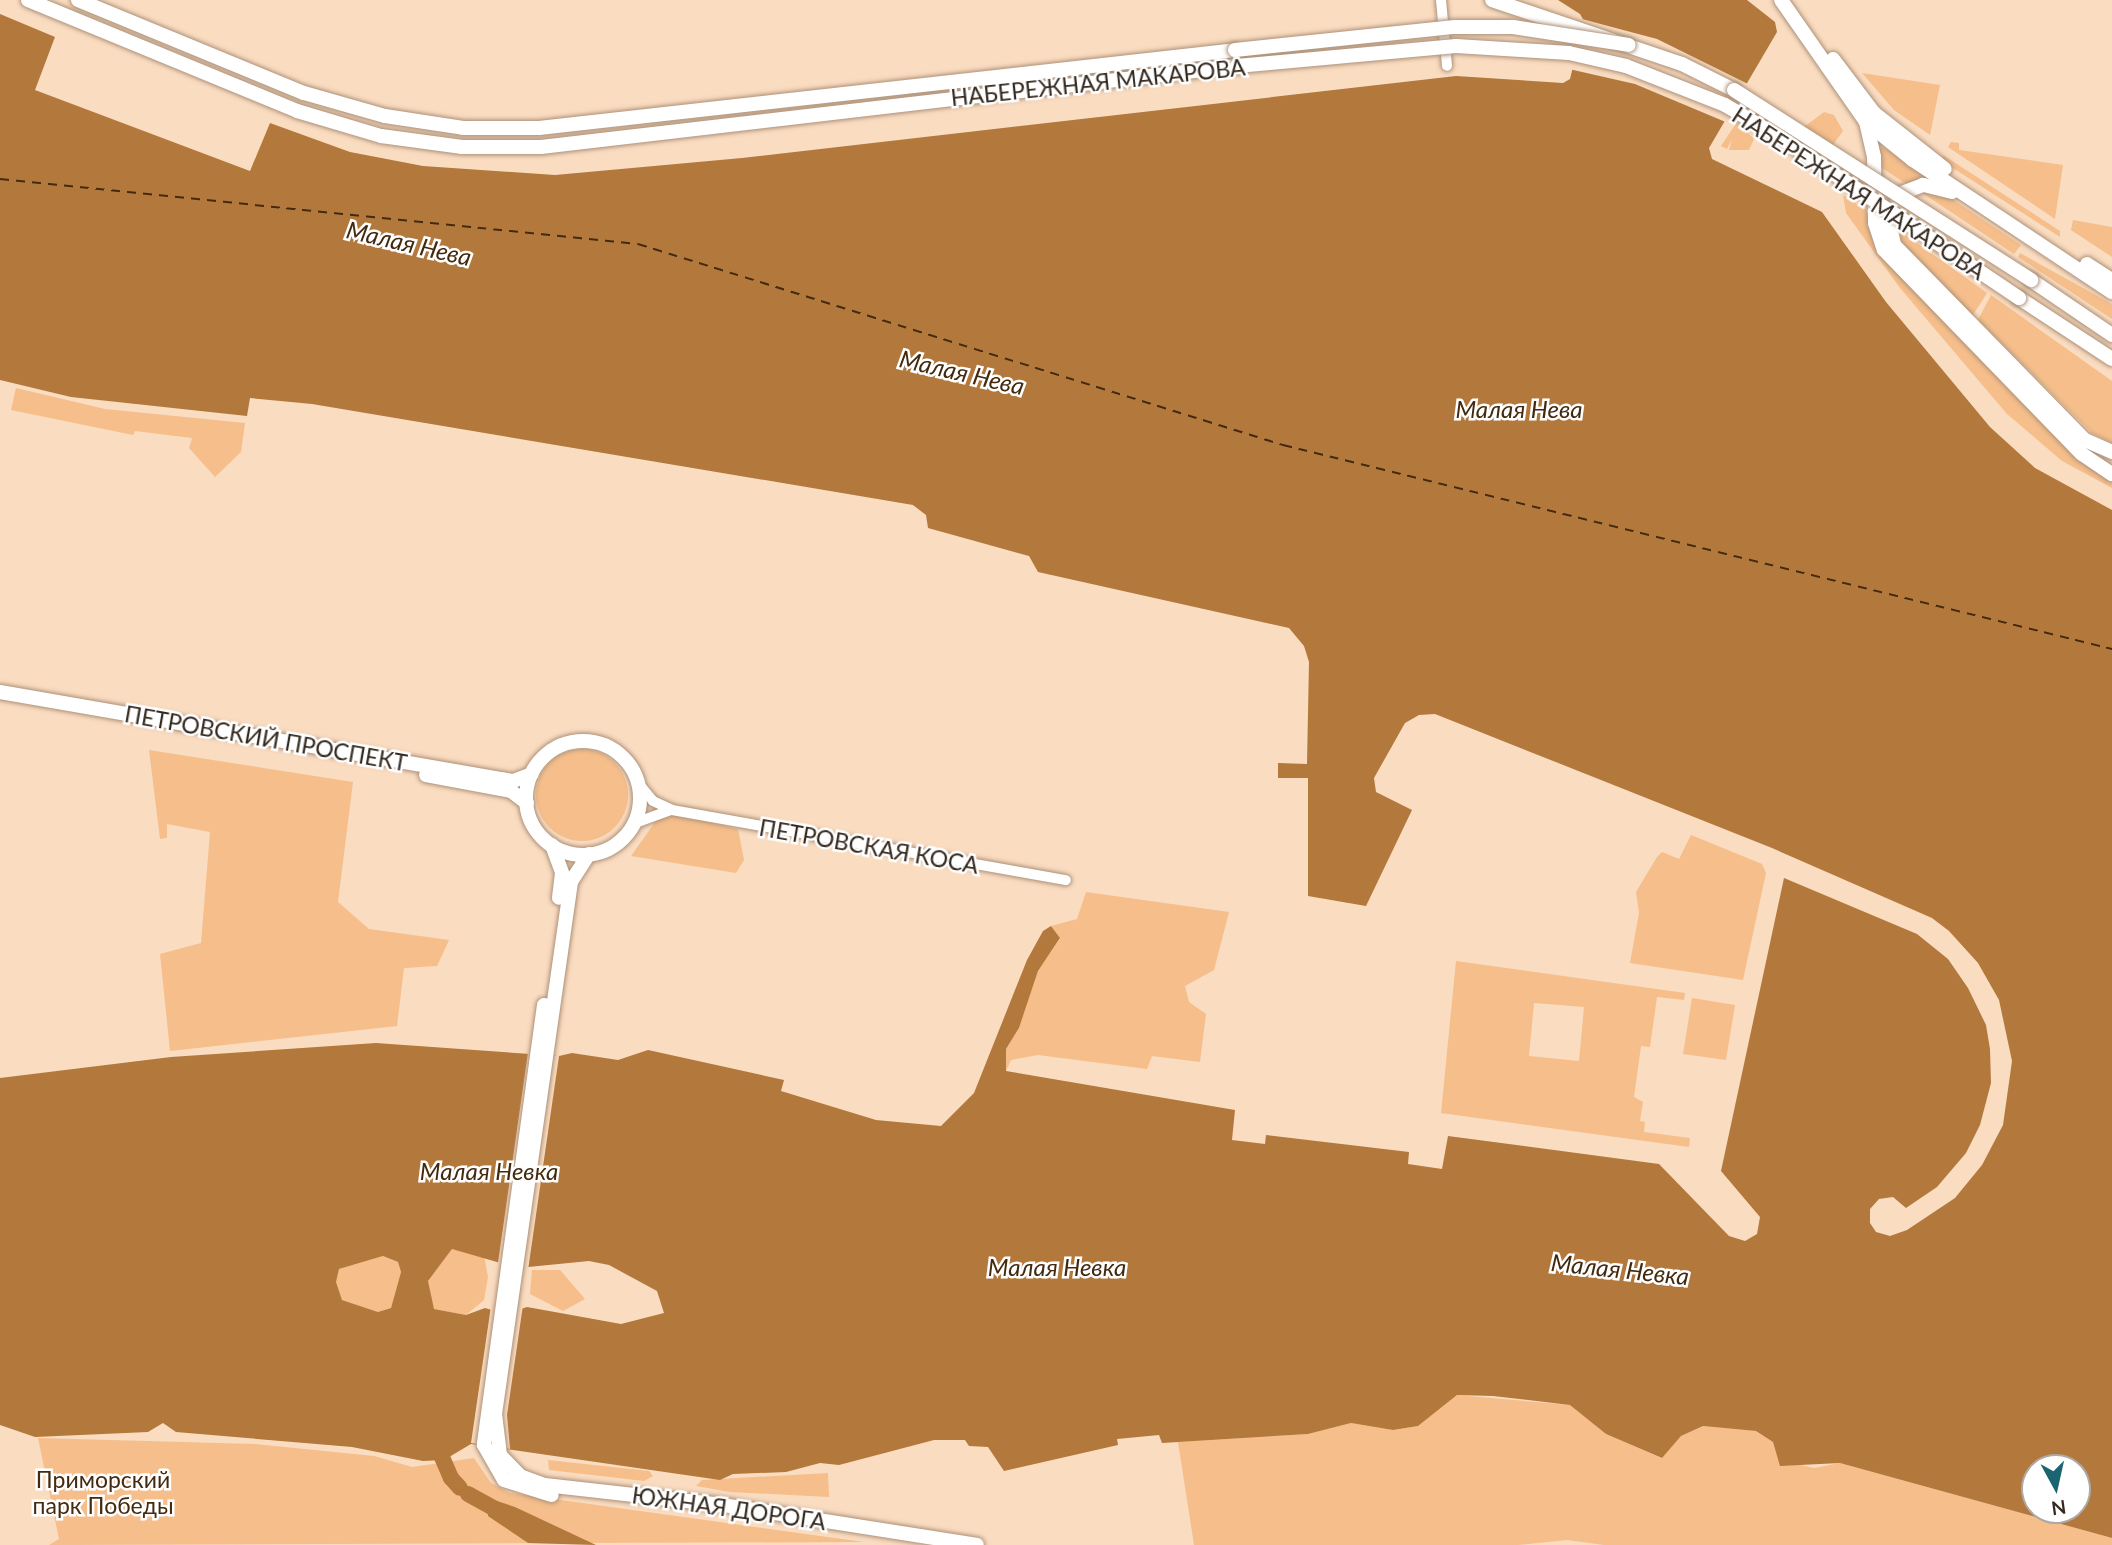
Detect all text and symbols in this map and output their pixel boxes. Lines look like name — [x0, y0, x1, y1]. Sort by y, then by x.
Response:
street label: НАБЕРЕЖНАЯ МАКАРОВА — [949, 53, 1247, 111]
street label: НАБЕРЕЖНАЯ МАКАРОВА — [1727, 101, 1991, 285]
water label: Малая Нева — [344, 215, 474, 271]
water label: Малая Нева — [897, 344, 1027, 400]
water label: Малая Нева — [1455, 395, 1583, 423]
street label: ПЕТРОВСКИЙ ПРОСПЕКТ — [123, 700, 409, 776]
street label: ПЕТРОВСКАЯ КОСА — [757, 813, 981, 879]
water label: Малая Невка — [420, 1157, 558, 1185]
water label: Малая Невка — [1550, 1247, 1690, 1291]
water label: Малая Невка — [988, 1253, 1126, 1281]
north arrow — [2021, 1454, 2091, 1524]
park label: Приморский парк Победы — [33, 1465, 173, 1519]
street label: ЮЖНАЯ ДОРОГА — [630, 1481, 828, 1535]
text: N — [2050, 1496, 2068, 1521]

